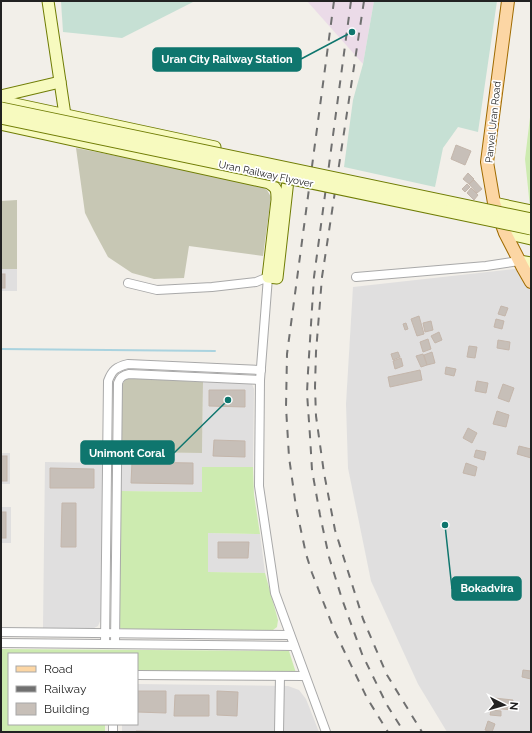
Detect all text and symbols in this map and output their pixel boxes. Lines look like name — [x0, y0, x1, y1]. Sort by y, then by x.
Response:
callout: Uran City Railway Station — [153, 48, 301, 71]
text: Uran City Railway Station — [161, 53, 293, 66]
street label: Panvel Uran Road — [483, 81, 503, 163]
street label: Uran Railway Flyover — [218, 159, 315, 190]
callout: Unimont Coral — [81, 441, 174, 464]
text: Unimont Coral — [89, 447, 166, 460]
callout: Bokadvira — [452, 577, 521, 600]
text: Bokadvira — [460, 582, 514, 595]
legend — [8, 653, 138, 725]
text: Road — [44, 662, 73, 676]
text: Railway — [44, 682, 87, 696]
north arrow — [484, 685, 524, 725]
text: N — [507, 701, 520, 711]
text: Building — [44, 702, 90, 716]

